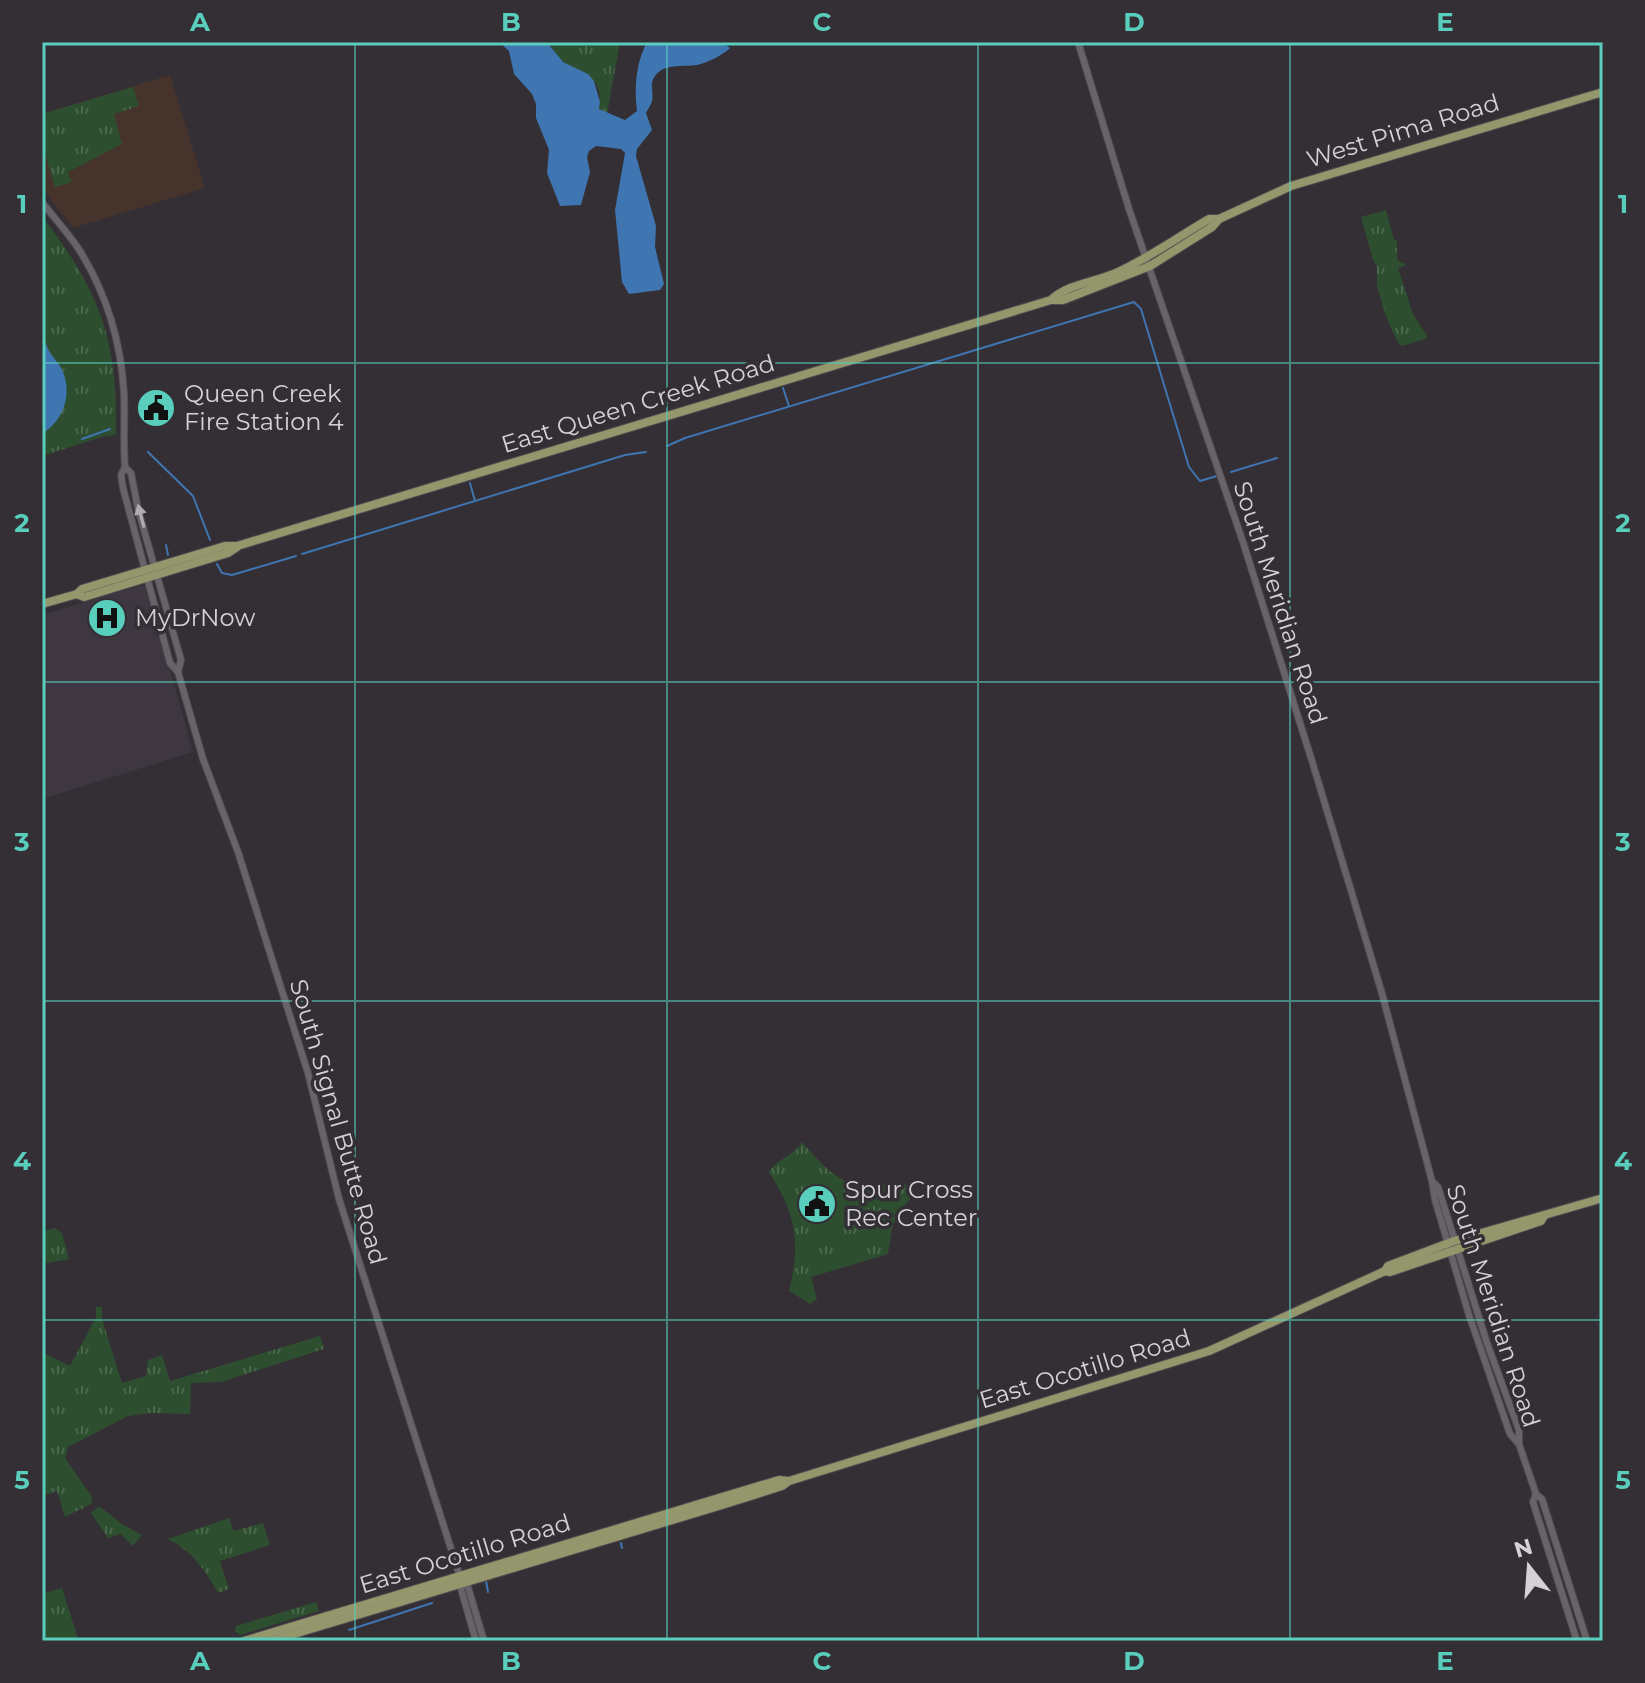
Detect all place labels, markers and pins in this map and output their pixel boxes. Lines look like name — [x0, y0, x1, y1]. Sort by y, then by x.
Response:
place label: Queen Creek Fire Station 4 — [184, 379, 344, 436]
public building icon: Queen Creek Fire Station 4 — [135, 387, 177, 429]
hospital icon: MyDrNow — [86, 597, 128, 639]
place label: MyDrNow — [135, 603, 255, 632]
place label: Spur Cross Rec Center — [845, 1175, 977, 1232]
public building icon: Spur Cross Rec Center — [796, 1183, 838, 1225]

